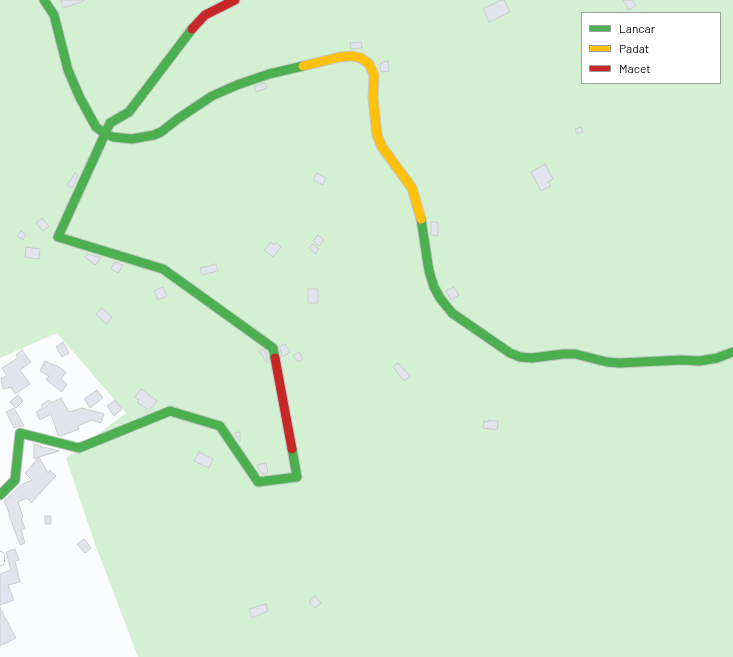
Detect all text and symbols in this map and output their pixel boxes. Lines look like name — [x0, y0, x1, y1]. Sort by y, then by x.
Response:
legend — [581, 12, 721, 84]
text: Lancar — [619, 21, 655, 35]
text: Padat — [619, 41, 649, 55]
text: Macet — [619, 61, 651, 75]

